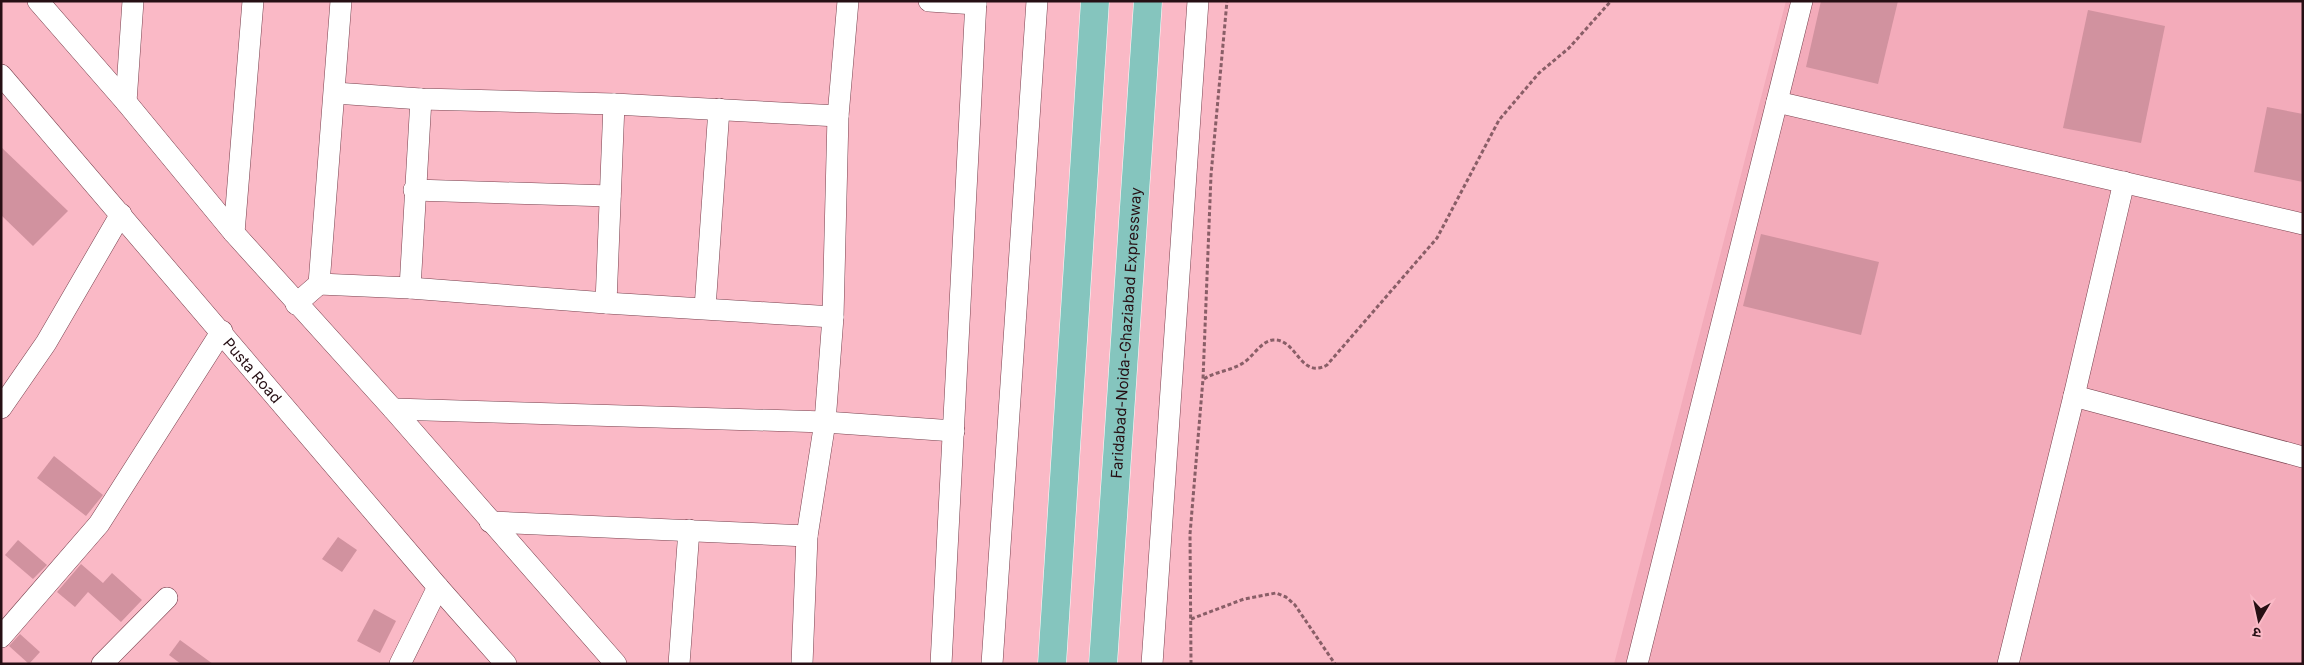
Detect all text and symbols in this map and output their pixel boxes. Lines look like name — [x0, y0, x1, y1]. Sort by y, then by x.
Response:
street label: Faridabad-Noida-Ghaziabad Expressway — [1106, 186, 1145, 479]
street label: Pusta Road — [220, 333, 286, 407]
north arrow — [2234, 595, 2284, 645]
text: उ — [2251, 624, 2262, 642]

